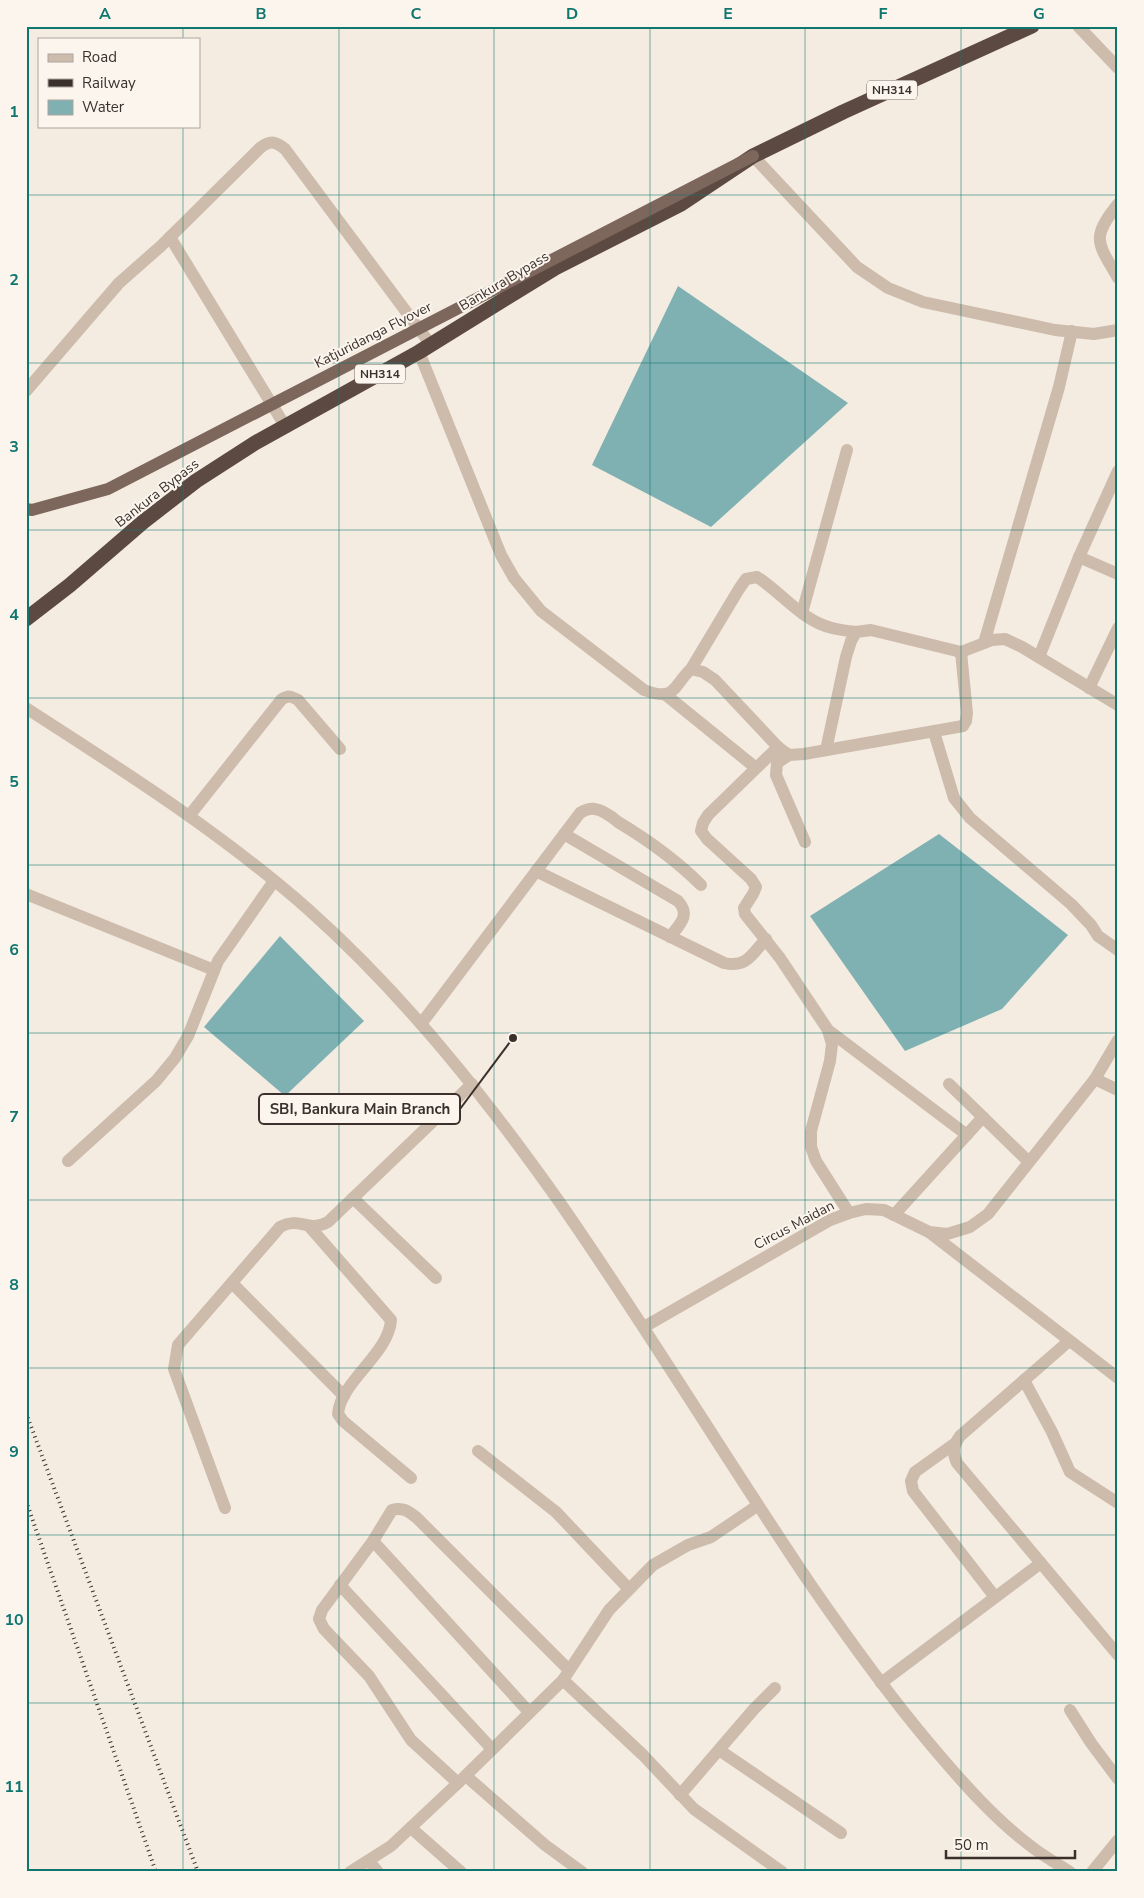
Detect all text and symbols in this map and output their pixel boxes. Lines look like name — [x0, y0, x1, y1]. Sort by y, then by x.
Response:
text: A — [99, 3, 111, 25]
text: B — [255, 3, 267, 25]
text: C — [411, 3, 422, 25]
text: D — [566, 3, 578, 25]
text: E — [723, 3, 733, 25]
text: F — [879, 3, 888, 25]
text: G — [1033, 3, 1045, 25]
legend — [38, 38, 200, 128]
text: Road — [82, 47, 117, 67]
text: Railway — [82, 73, 136, 93]
road number: NH314 — [867, 80, 917, 100]
text: Water — [82, 97, 125, 117]
text: 1 — [9, 101, 19, 123]
street label: Bankura Bypass — [456, 247, 553, 315]
text: 2 — [9, 269, 19, 291]
street label: Katjuridanga Flyover — [311, 297, 435, 373]
road number: NH314 — [355, 364, 405, 384]
text: 3 — [9, 436, 19, 458]
street label: Bankura Bypass — [111, 454, 203, 532]
text: 4 — [9, 604, 19, 626]
text: 5 — [9, 771, 19, 793]
text: 6 — [9, 939, 19, 961]
callout: SBI, Bankura Main Branch — [259, 1094, 460, 1124]
text: SBI, Bankura Main Branch — [270, 1099, 450, 1119]
text: 7 — [9, 1106, 19, 1128]
street label: Circus Maidan — [750, 1196, 838, 1254]
text: 8 — [9, 1274, 19, 1296]
text: 9 — [9, 1441, 19, 1463]
text: 10 — [4, 1609, 24, 1631]
text: 11 — [4, 1776, 24, 1798]
scale bar — [946, 1828, 1075, 1860]
text: 50 m — [954, 1835, 989, 1855]

